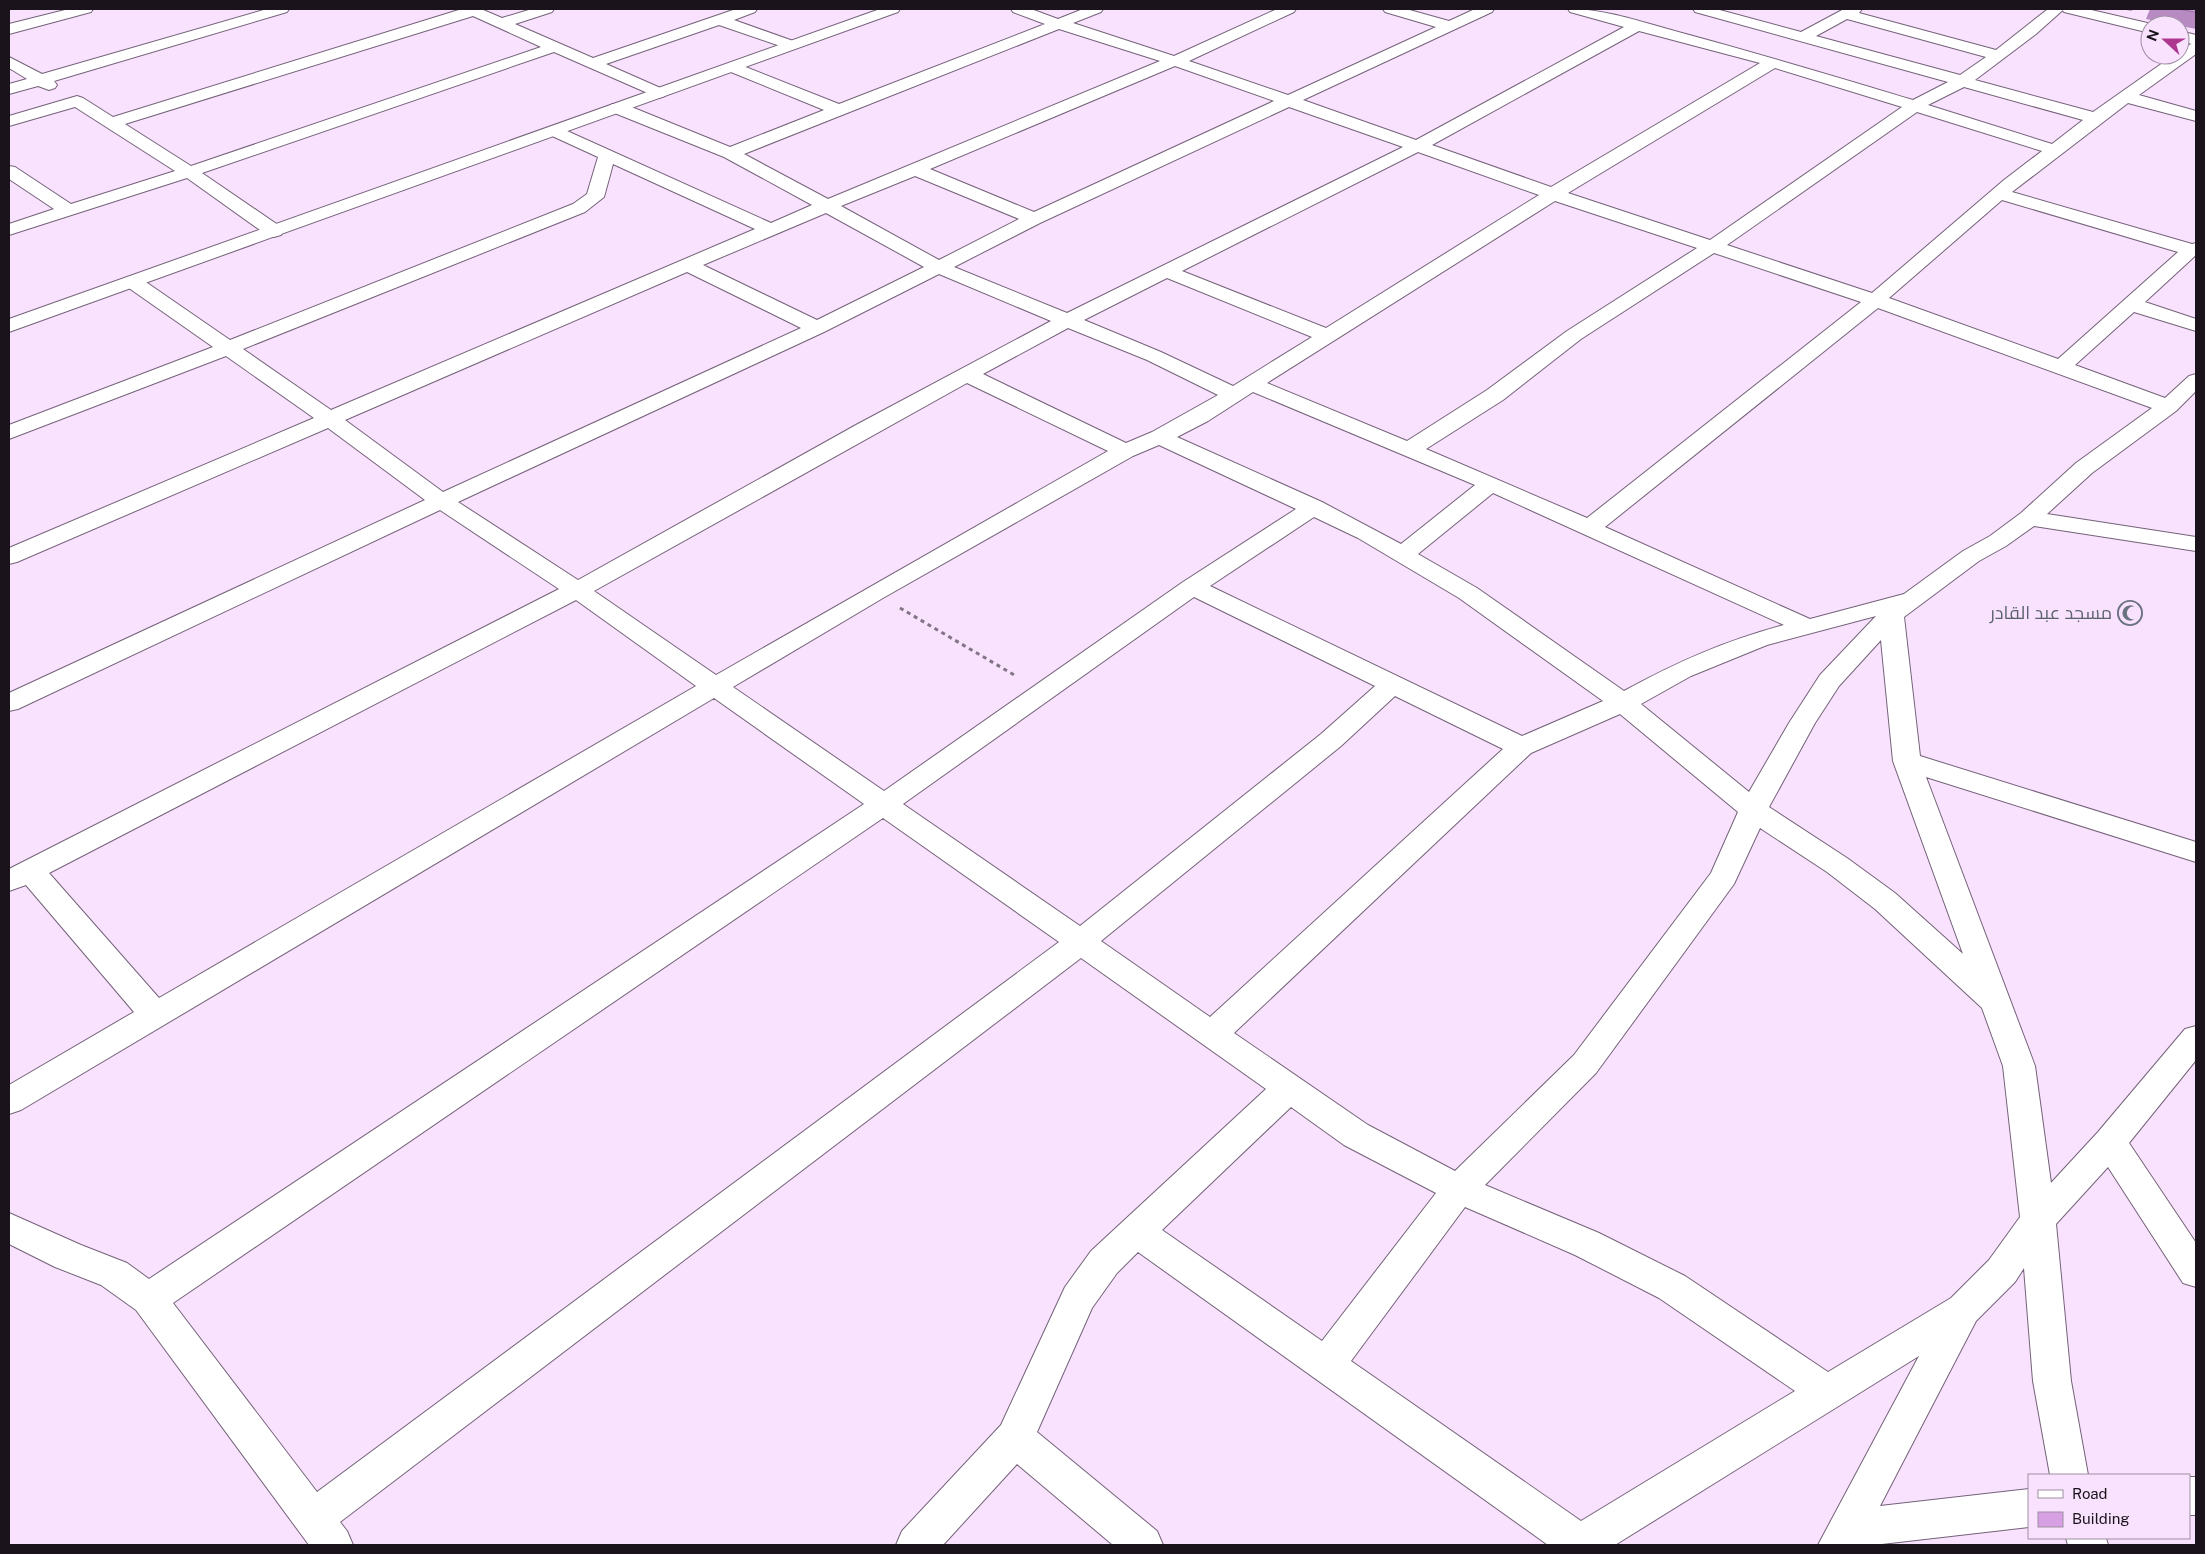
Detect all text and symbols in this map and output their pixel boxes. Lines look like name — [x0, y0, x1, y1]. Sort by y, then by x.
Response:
north arrow — [2140, 15, 2190, 65]
text: N — [2143, 27, 2162, 43]
mosque icon: مسجد عبد القادر — [2117, 600, 2143, 626]
place label: مسجد عبد القادر — [1989, 602, 2112, 624]
legend — [2028, 1474, 2190, 1539]
text: Road — [2072, 1485, 2108, 1502]
text: Building — [2072, 1510, 2130, 1527]

